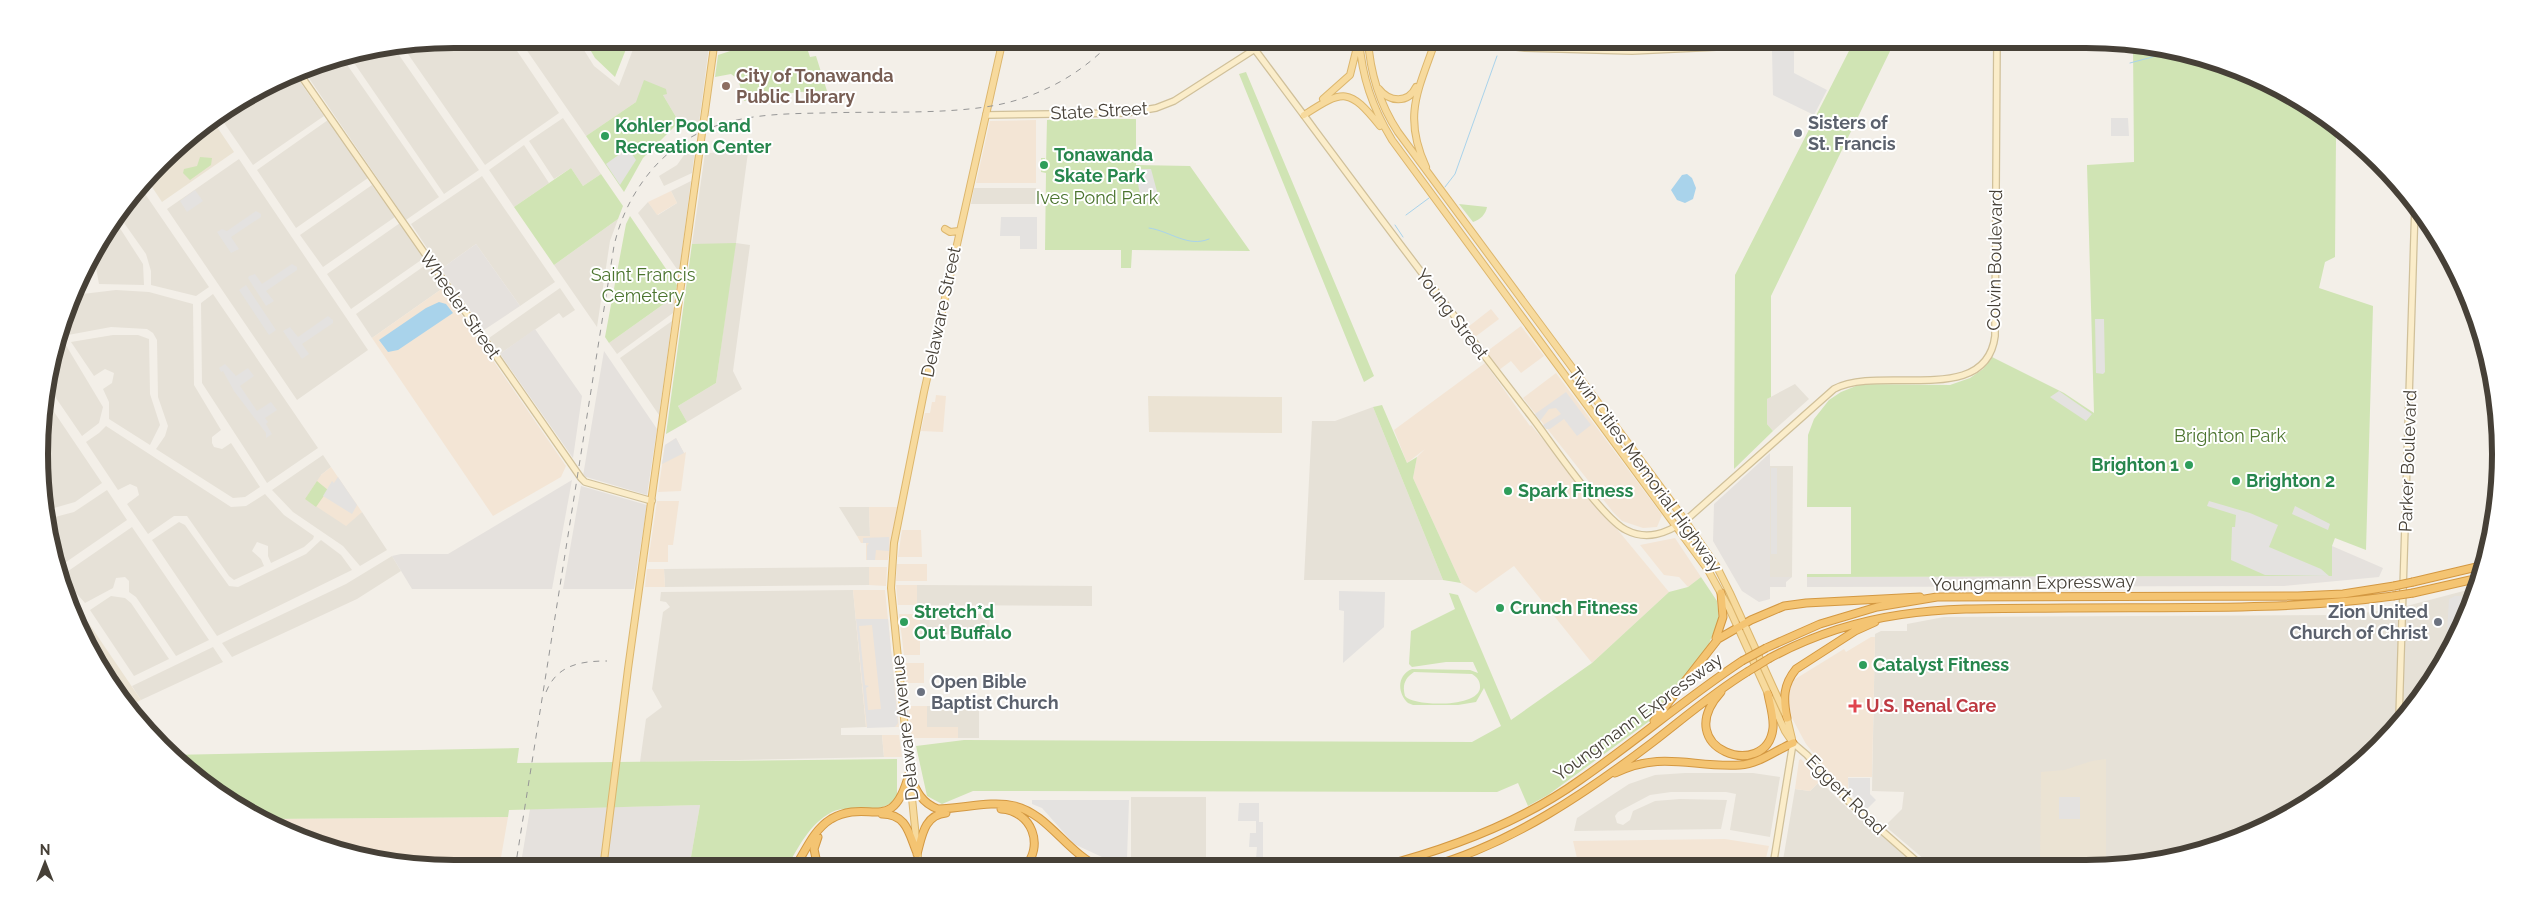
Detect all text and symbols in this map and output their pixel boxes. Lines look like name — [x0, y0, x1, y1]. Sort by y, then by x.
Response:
place label: City of Tonawanda Public Library — [736, 65, 894, 107]
marker: City of Tonawanda Public Library — [720, 80, 732, 92]
street label: State Street — [1050, 97, 1148, 124]
place label: Sisters of St. Francis — [1808, 112, 1896, 154]
place label: Kohler Pool and Recreation Center — [615, 115, 772, 157]
marker: Sisters of St. Francis — [1792, 127, 1804, 139]
marker: Kohler Pool and Recreation Center — [599, 130, 611, 142]
place label: Tonawanda Skate Park — [1054, 144, 1153, 186]
marker: Tonawanda Skate Park — [1038, 159, 1050, 171]
park label: Ives Pond Park — [1036, 187, 1159, 208]
street label: Colvin Boulevard — [1983, 189, 2006, 331]
street label: Delaware Street — [916, 245, 965, 379]
street label: Wheeler Street — [416, 247, 505, 362]
park label: Saint Francis Cemetery — [591, 264, 696, 306]
street label: Young Street — [1412, 264, 1493, 363]
street label: Twin Cities Memorial Highway — [1564, 363, 1727, 576]
street label: Parker Boulevard — [2395, 389, 2420, 532]
park label: Brighton Park — [2174, 425, 2287, 446]
place label: Brighton 1 — [2091, 454, 2179, 475]
marker: Brighton 1 — [2183, 459, 2195, 471]
place label: Brighton 2 — [2246, 470, 2335, 491]
marker: Brighton 2 — [2230, 475, 2242, 487]
place label: Spark Fitness — [1518, 480, 1633, 501]
marker: Spark Fitness — [1502, 485, 1514, 497]
street label: Youngmann Expressway — [1931, 570, 2135, 595]
place label: Crunch Fitness — [1510, 597, 1638, 618]
place label: Stretch*d Out Buffalo — [914, 601, 1012, 643]
place label: Zion United Church of Christ — [2290, 601, 2428, 643]
marker: Crunch Fitness — [1494, 602, 1506, 614]
marker: Stretch*d Out Buffalo — [898, 616, 910, 628]
marker: Zion United Church of Christ — [2432, 616, 2444, 628]
street label: Youngmann Expressway — [1549, 648, 1726, 785]
street label: Delaware Avenue — [886, 654, 923, 802]
place label: Catalyst Fitness — [1873, 654, 2009, 675]
marker: Catalyst Fitness — [1857, 659, 1869, 671]
place label: Open Bible Baptist Church — [931, 671, 1059, 713]
marker: Open Bible Baptist Church — [915, 686, 927, 698]
place label: U.S. Renal Care — [1866, 695, 1996, 716]
marker: U.S. Renal Care — [1848, 699, 1862, 713]
street label: Eggert Road — [1802, 751, 1890, 839]
north arrow — [20, 838, 70, 888]
text: N — [40, 842, 50, 858]

